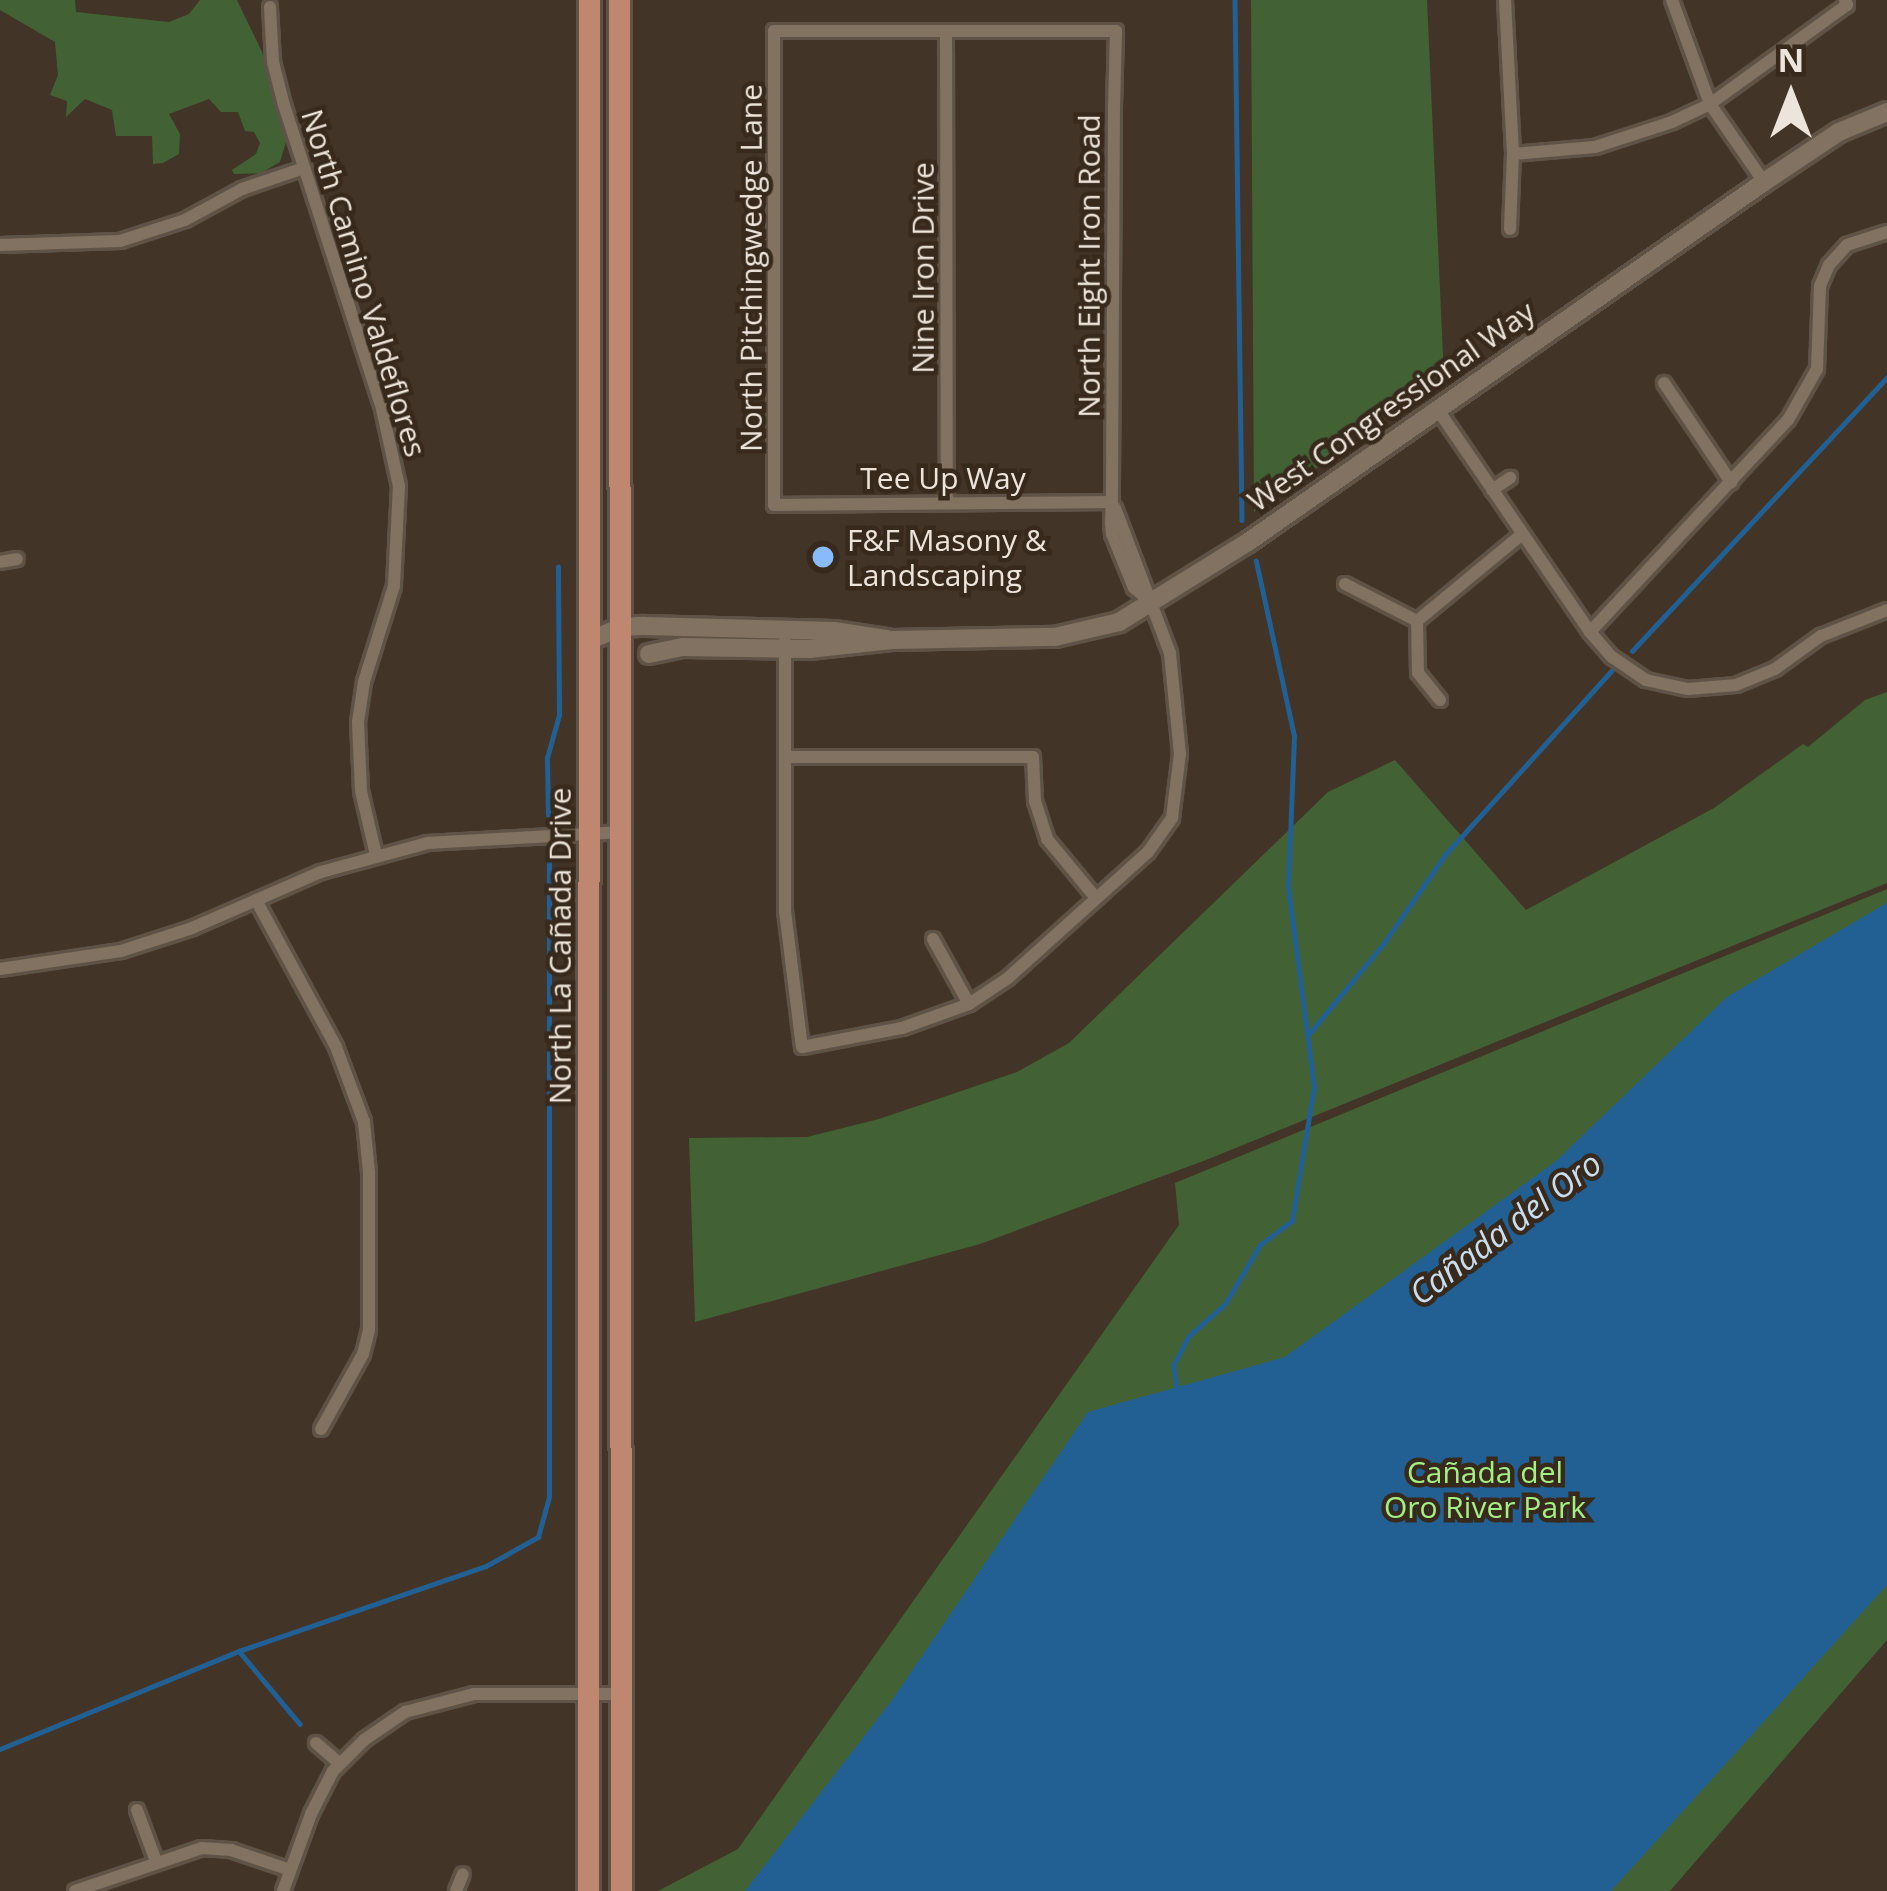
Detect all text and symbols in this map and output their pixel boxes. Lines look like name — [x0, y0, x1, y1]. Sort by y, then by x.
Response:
north arrow — [1731, 36, 1851, 156]
text: N — [1778, 37, 1804, 82]
street label: North Pitchingwedge Lane — [733, 84, 769, 452]
street label: North Camino Valdeflores — [294, 105, 434, 461]
street label: North Eight Iron Road — [1071, 114, 1107, 418]
street label: Nine Iron Drive — [905, 162, 941, 374]
street label: West Congressional Way — [1241, 293, 1541, 519]
street label: Tee Up Way — [860, 460, 1026, 496]
place label: F&F Masony & Landscaping — [847, 522, 1047, 592]
marker: F&F Masony & Landscaping — [810, 544, 836, 570]
street label: North La Cañada Drive — [542, 788, 578, 1104]
water label: Cañada del Oro — [1401, 1143, 1609, 1313]
park label: Cañada del Oro River Park — [1384, 1454, 1586, 1524]

